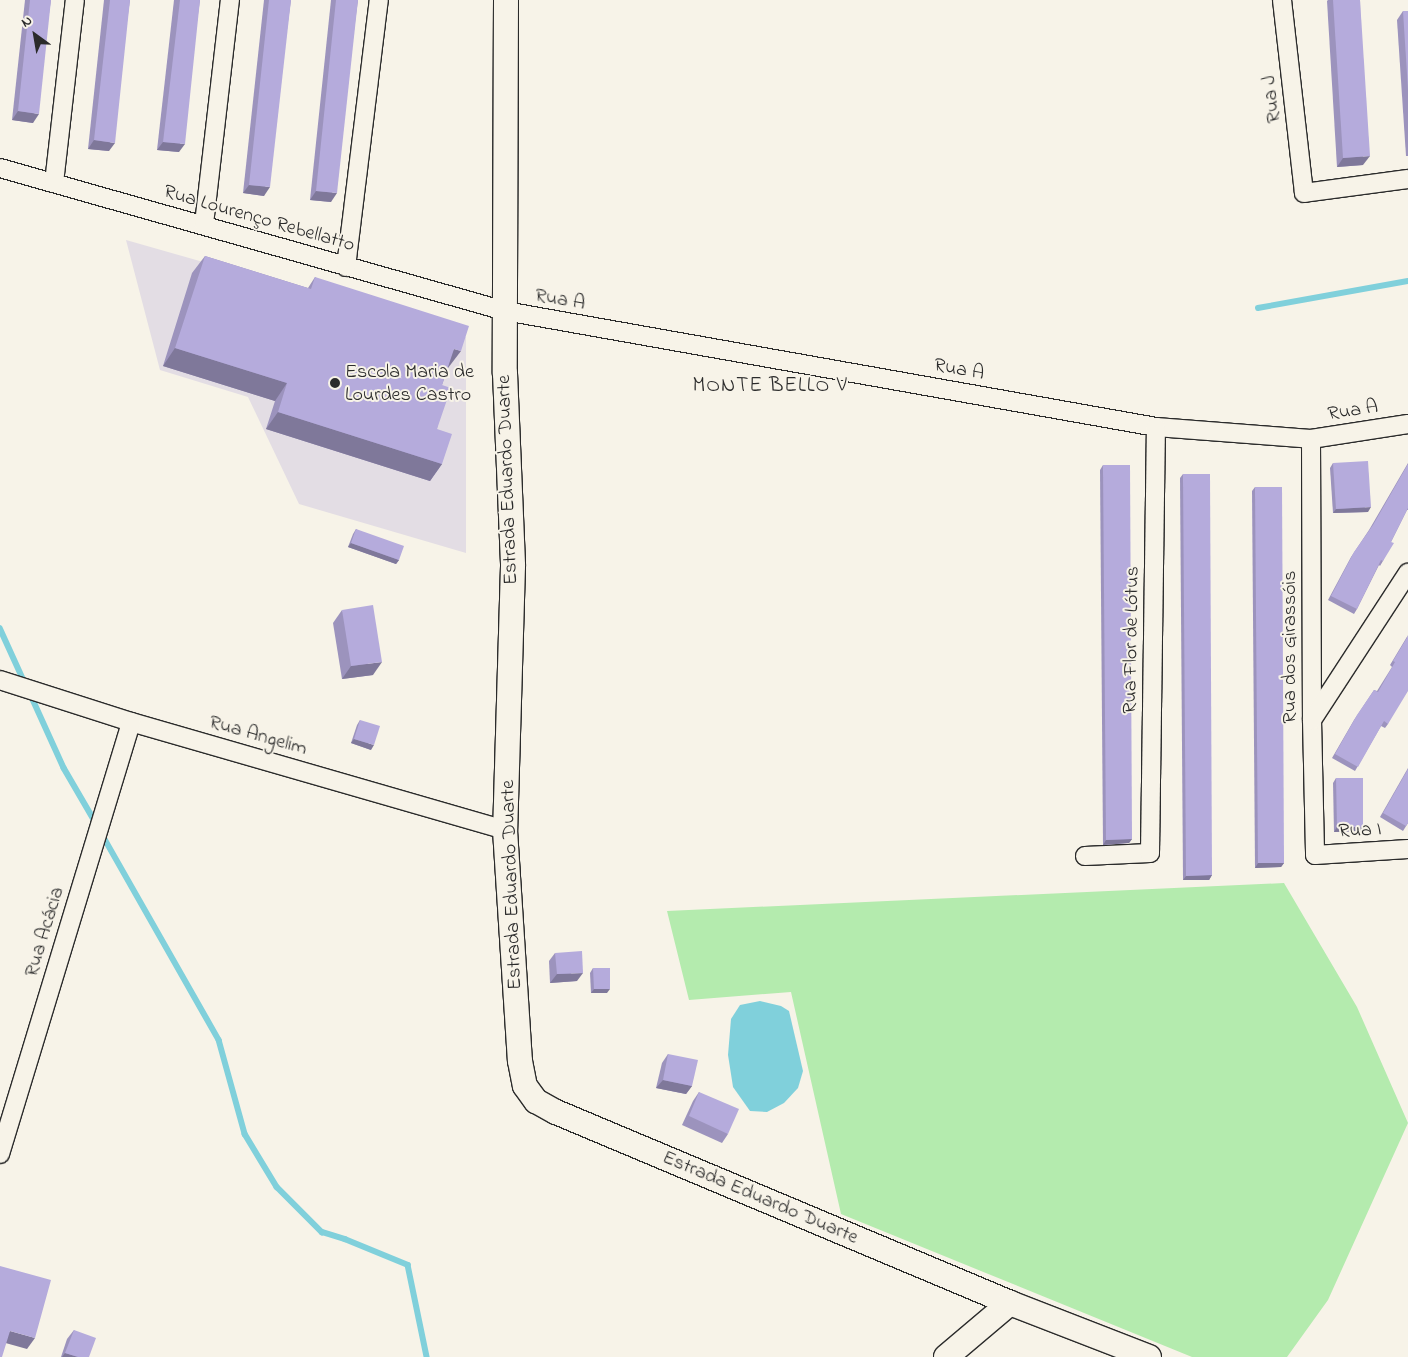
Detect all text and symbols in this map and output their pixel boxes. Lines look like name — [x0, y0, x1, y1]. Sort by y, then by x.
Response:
north arrow — [10, 10, 60, 60]
text: N — [17, 10, 36, 33]
street label: Rua J — [1257, 74, 1287, 124]
street label: Rua Lourenço Rebellatto — [161, 180, 357, 258]
street label: Rua A — [533, 284, 587, 316]
street label: Rua A — [932, 354, 986, 386]
place label: Escola Maria de Lourdes Castro — [345, 360, 474, 407]
district label: MONTE BELLO V — [691, 373, 849, 399]
street label: Estrada Eduardo Duarte — [492, 375, 524, 585]
marker: Escola Maria de Lourdes Castro — [329, 377, 341, 389]
street label: Rua A — [1326, 395, 1380, 427]
street label: Rua Flor de Lótus — [1119, 566, 1145, 714]
street label: Rua dos Girassóis — [1278, 571, 1302, 723]
street label: Rua Angelim — [206, 711, 310, 761]
street label: Estrada Eduardo Duarte — [496, 780, 528, 990]
street label: Rua I — [1338, 818, 1382, 844]
street label: Rua Acácia — [20, 884, 70, 980]
street label: Estrada Eduardo Duarte — [659, 1146, 861, 1250]

